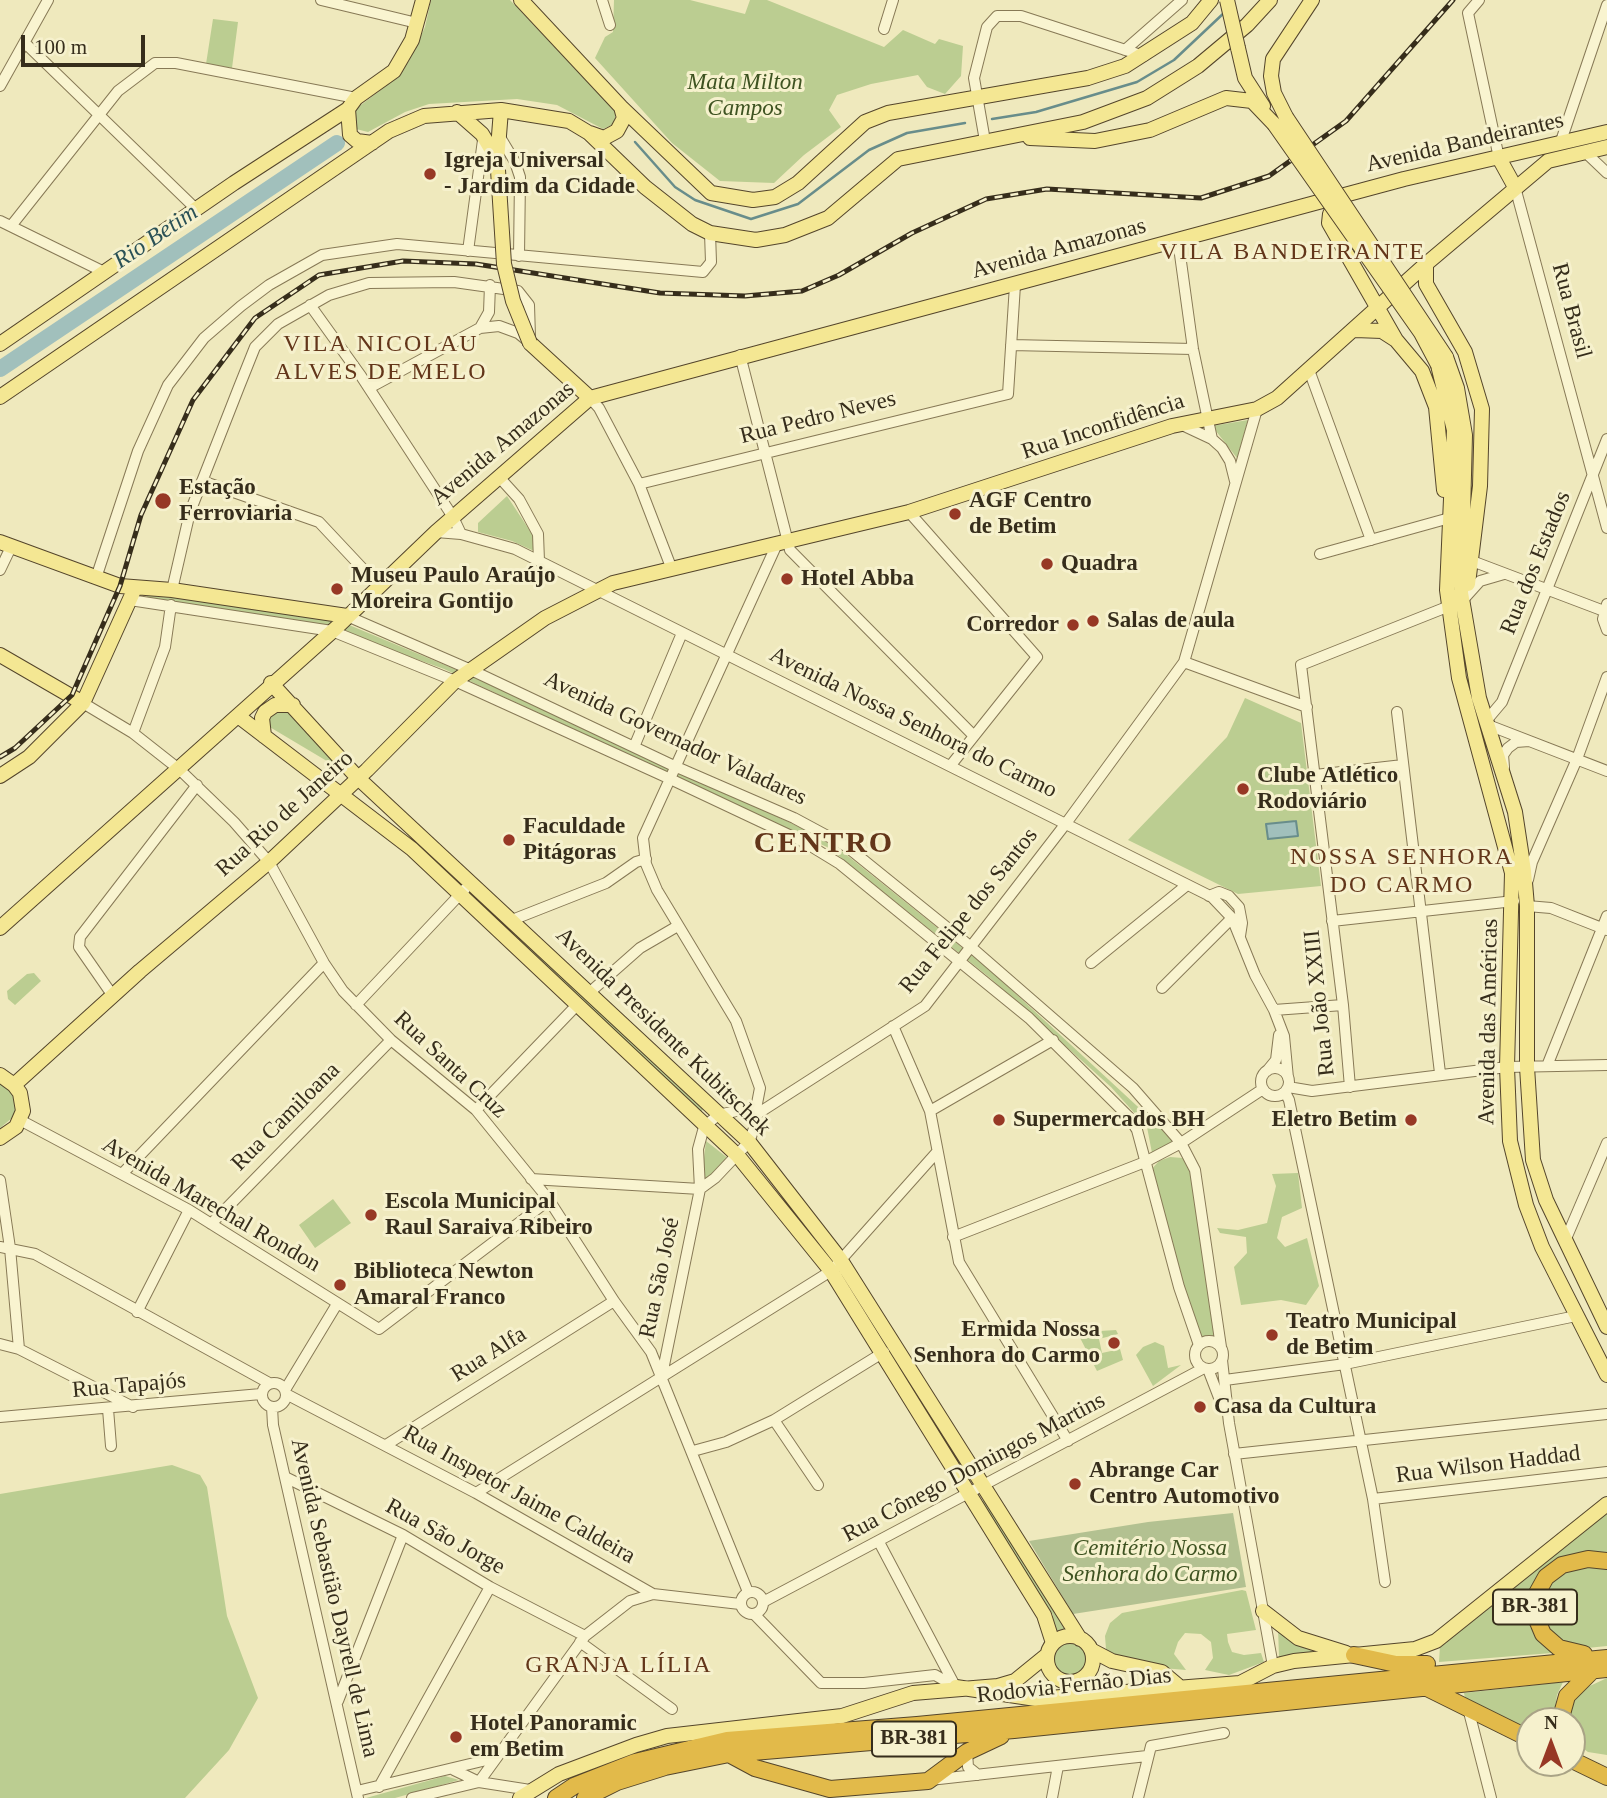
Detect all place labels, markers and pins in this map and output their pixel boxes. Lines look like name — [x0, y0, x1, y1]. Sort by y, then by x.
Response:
place label: Igreja Universal - Jardim da Cidade — [444, 147, 635, 201]
marker: Igreja Universal - Jardim da Cidade — [422, 166, 438, 182]
place label: Estação Ferroviaria — [179, 474, 292, 528]
place label: AGF Centro de Betim — [969, 487, 1092, 541]
marker: Estação Ferroviaria — [153, 491, 173, 511]
marker: AGF Centro de Betim — [947, 506, 963, 522]
place label: Quadra — [1061, 550, 1138, 578]
marker: Quadra — [1039, 556, 1055, 572]
place label: Museu Paulo Araújo Moreira Gontijo — [351, 562, 555, 616]
place label: Hotel Abba — [801, 565, 914, 593]
marker: Hotel Abba — [779, 571, 795, 587]
marker: Museu Paulo Araújo Moreira Gontijo — [329, 581, 345, 597]
place label: Salas de aula — [1107, 607, 1235, 635]
place label: Corredor — [966, 611, 1059, 639]
marker: Salas de aula — [1085, 613, 1101, 629]
marker: Corredor — [1065, 617, 1081, 633]
place label: Clube Atlético Rodoviário — [1257, 762, 1398, 816]
marker: Clube Atlético Rodoviário — [1235, 781, 1251, 797]
place label: Faculdade Pitágoras — [523, 813, 625, 867]
marker: Faculdade Pitágoras — [501, 832, 517, 848]
place label: Supermercados BH — [1013, 1106, 1205, 1134]
place label: Eletro Betim — [1272, 1106, 1397, 1134]
marker: Supermercados BH — [991, 1112, 1007, 1128]
marker: Eletro Betim — [1403, 1112, 1419, 1128]
place label: Escola Municipal Raul Saraiva Ribeiro — [385, 1188, 593, 1242]
marker: Escola Municipal Raul Saraiva Ribeiro — [363, 1207, 379, 1223]
place label: Biblioteca Newton Amaral Franco — [354, 1258, 534, 1312]
marker: Biblioteca Newton Amaral Franco — [332, 1277, 348, 1293]
place label: Teatro Municipal de Betim — [1286, 1308, 1457, 1362]
place label: Ermida Nossa Senhora do Carmo — [913, 1316, 1100, 1370]
marker: Teatro Municipal de Betim — [1264, 1327, 1280, 1343]
marker: Ermida Nossa Senhora do Carmo — [1106, 1335, 1122, 1351]
place label: Casa da Cultura — [1214, 1393, 1376, 1421]
marker: Casa da Cultura — [1192, 1399, 1208, 1415]
place label: Abrange Car Centro Automotivo — [1089, 1457, 1280, 1511]
marker: Abrange Car Centro Automotivo — [1067, 1476, 1083, 1492]
place label: Hotel Panoramic em Betim — [470, 1710, 637, 1764]
marker: Hotel Panoramic em Betim — [448, 1729, 464, 1745]

